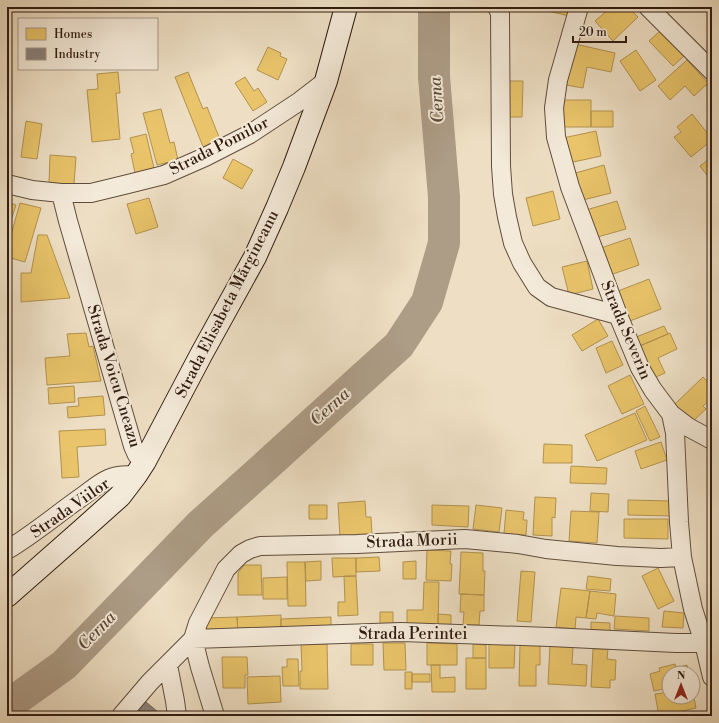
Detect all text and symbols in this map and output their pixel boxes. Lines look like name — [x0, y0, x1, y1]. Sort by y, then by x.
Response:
legend — [18, 18, 158, 70]
scale bar — [573, 18, 626, 44]
text: 20 m — [579, 25, 607, 40]
text: Homes — [54, 27, 92, 42]
text: Industry — [54, 47, 101, 62]
water label: Cerna — [424, 76, 450, 124]
street label: Strada Pomilor — [166, 112, 272, 180]
street label: Strada Elisabeta Mărgineanu — [171, 207, 283, 401]
street label: Strada Severin — [596, 278, 656, 383]
street label: Strada Voicu Cneazu — [83, 302, 145, 450]
water label: Cerna — [305, 383, 355, 431]
street label: Strada Viilor — [27, 473, 113, 543]
street label: Strada Morii — [366, 529, 458, 553]
water label: Cerna — [73, 606, 121, 655]
street label: Strada Perintei — [358, 624, 468, 644]
north arrow — [661, 665, 701, 705]
text: N — [677, 669, 686, 683]

